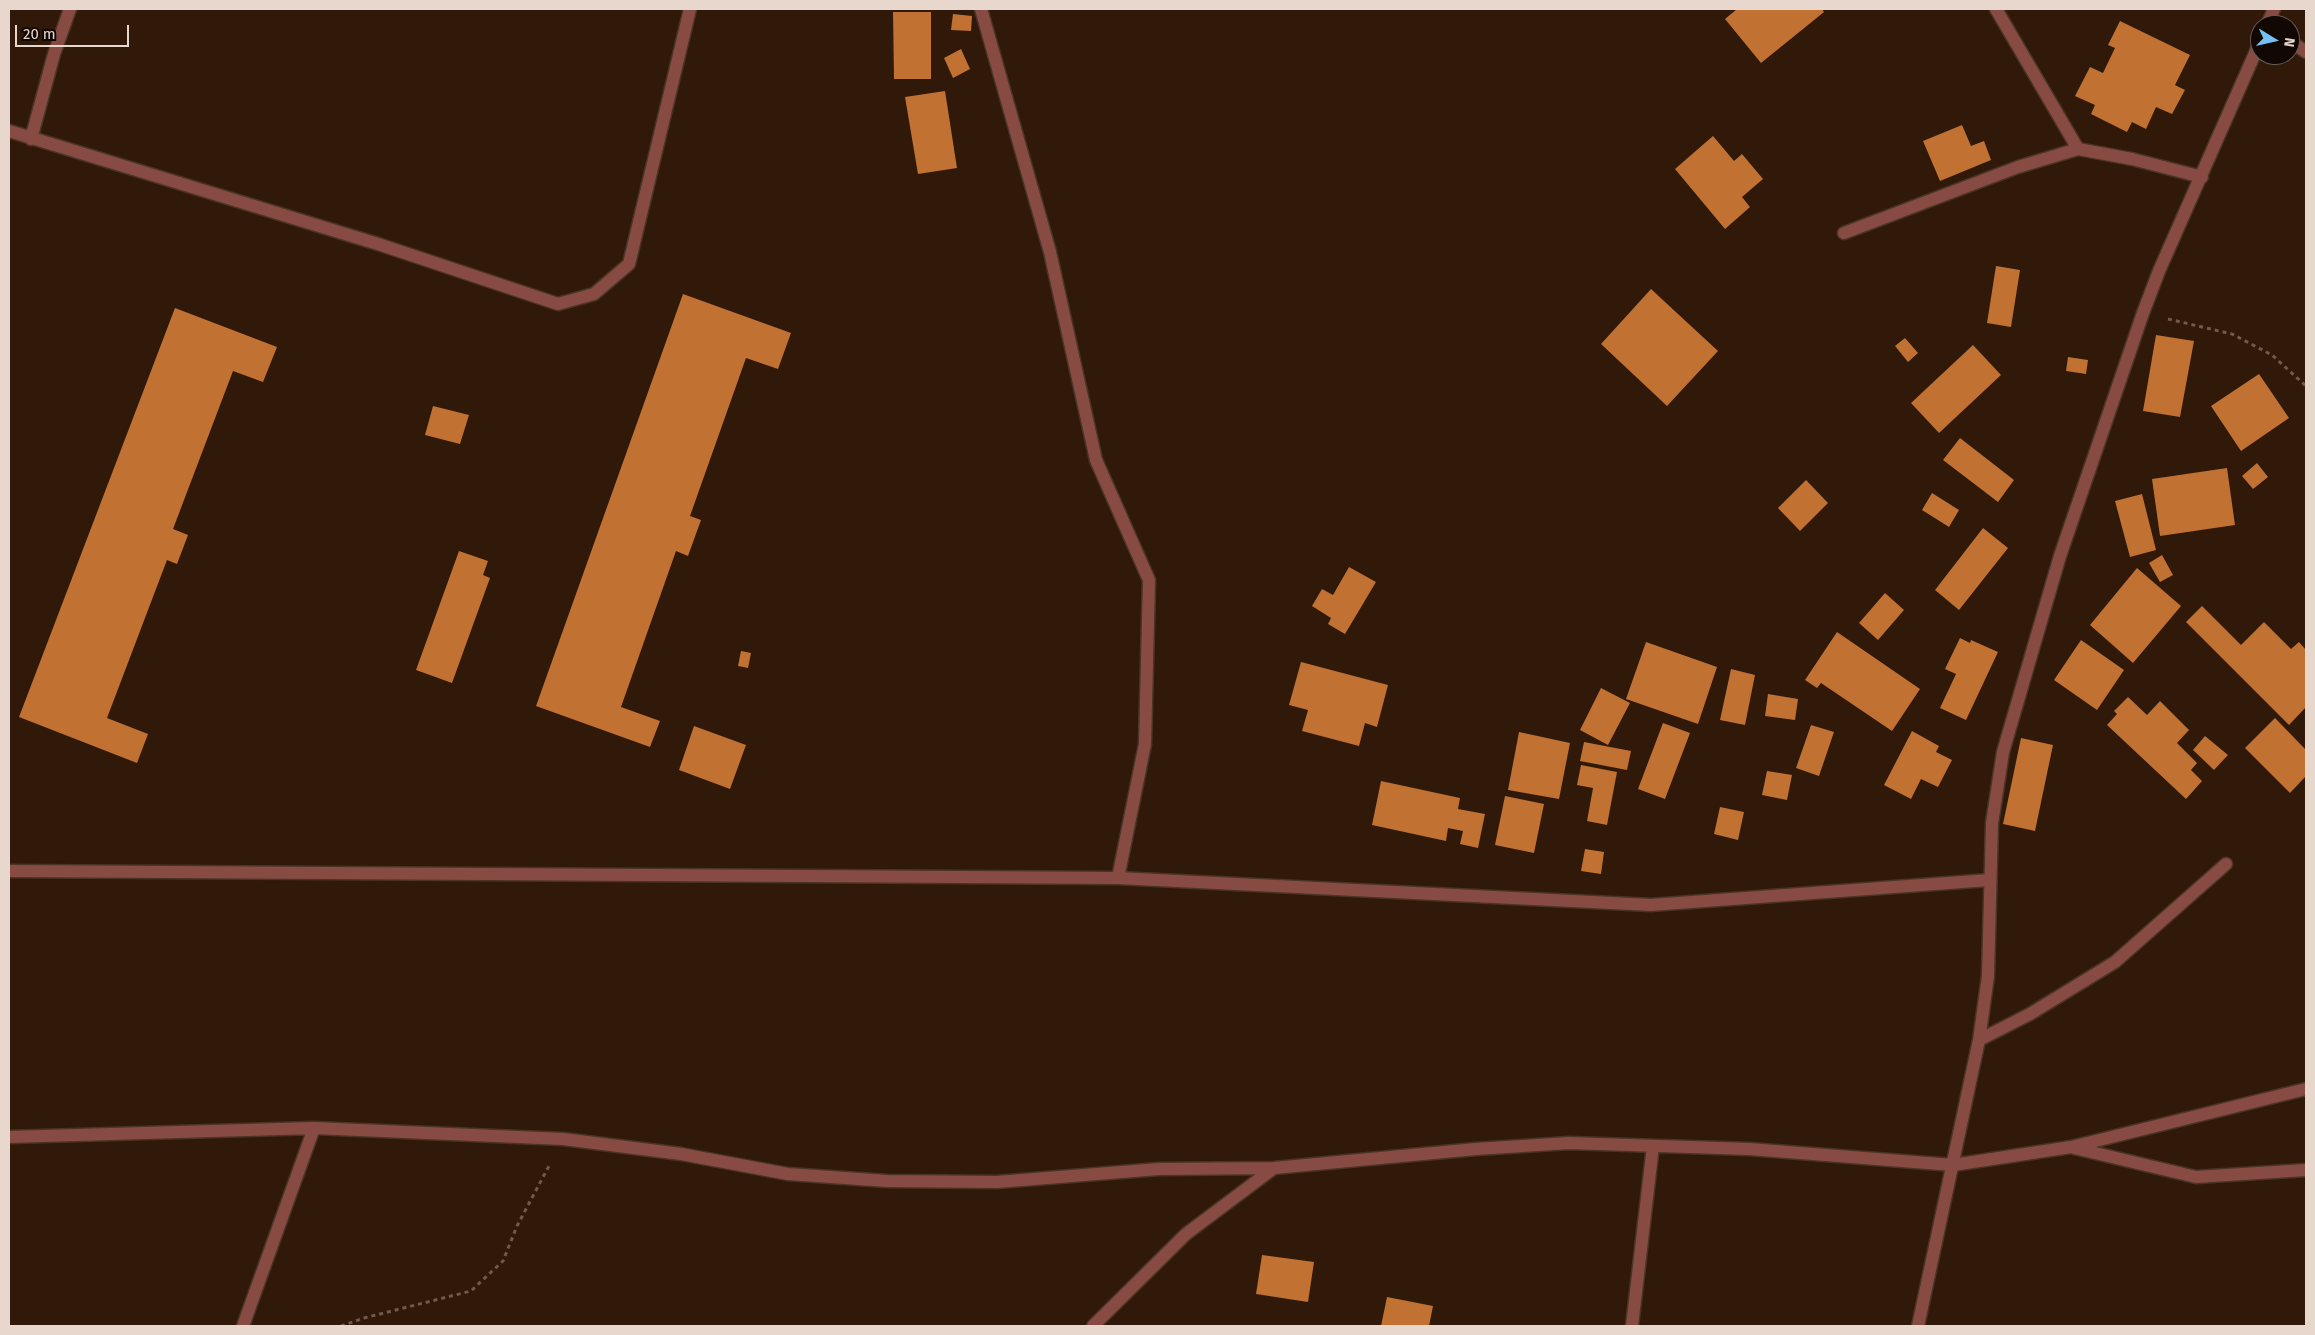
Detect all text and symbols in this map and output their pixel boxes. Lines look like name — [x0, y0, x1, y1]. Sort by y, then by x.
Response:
scale bar — [18, 15, 131, 47]
north arrow — [2250, 15, 2300, 65]
text: 20 m — [23, 25, 56, 43]
text: N — [2280, 36, 2298, 48]

